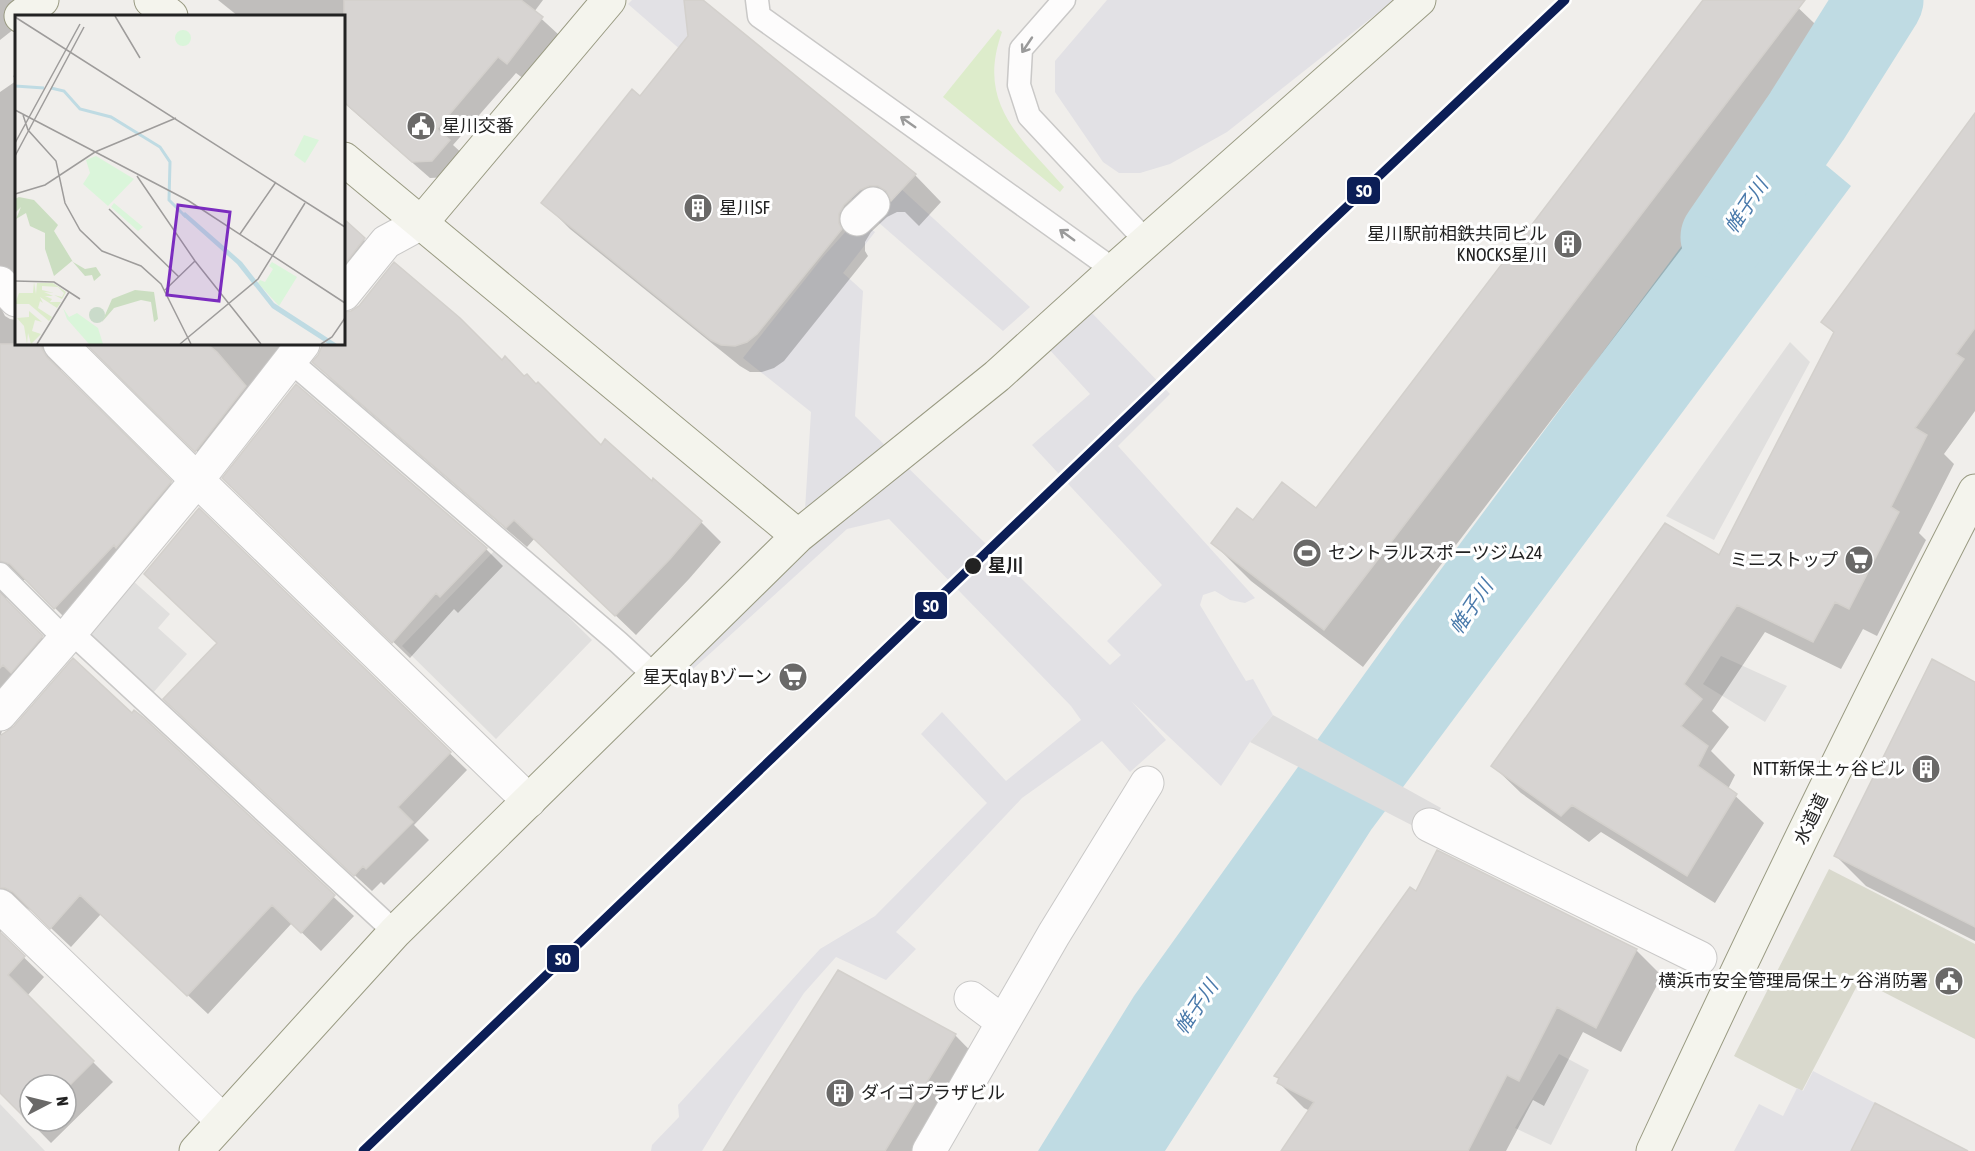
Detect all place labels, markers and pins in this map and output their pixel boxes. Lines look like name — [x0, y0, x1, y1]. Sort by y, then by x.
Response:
public building icon: 星川交番 — [405, 110, 437, 142]
place label: 星川交番 — [442, 115, 514, 136]
building icon: 星川SF — [682, 192, 714, 224]
place label: 星川SF — [719, 197, 771, 218]
place label: 星川駅前相鉄共同ビル KNOCKS星川 — [1367, 223, 1547, 265]
building icon: 星川駅前相鉄共同ビル KNOCKS星川 — [1552, 228, 1584, 260]
sports icon: セントラルスポーツジム24 — [1291, 537, 1323, 569]
place label: セントラルスポーツジム24 — [1328, 542, 1543, 563]
supermarket icon: ミニストップ — [1843, 544, 1875, 576]
place label: ミニストップ — [1730, 549, 1838, 570]
place label: 星川 — [988, 555, 1024, 576]
marker: 星川 — [963, 556, 983, 576]
supermarket icon: 星天qlay Bゾーン — [777, 661, 809, 693]
place label: 星天qlay Bゾーン — [643, 666, 772, 687]
building icon: NTT新保土ヶ谷ビル — [1910, 753, 1942, 785]
place label: NTT新保土ヶ谷ビル — [1753, 758, 1905, 779]
public building icon: 横浜市安全管理局保土ヶ谷消防署 — [1933, 965, 1965, 997]
place label: 横浜市安全管理局保土ヶ谷消防署 — [1658, 970, 1928, 991]
building icon: ダイゴプラザビル — [824, 1077, 856, 1109]
place label: ダイゴプラザビル — [861, 1082, 1005, 1103]

